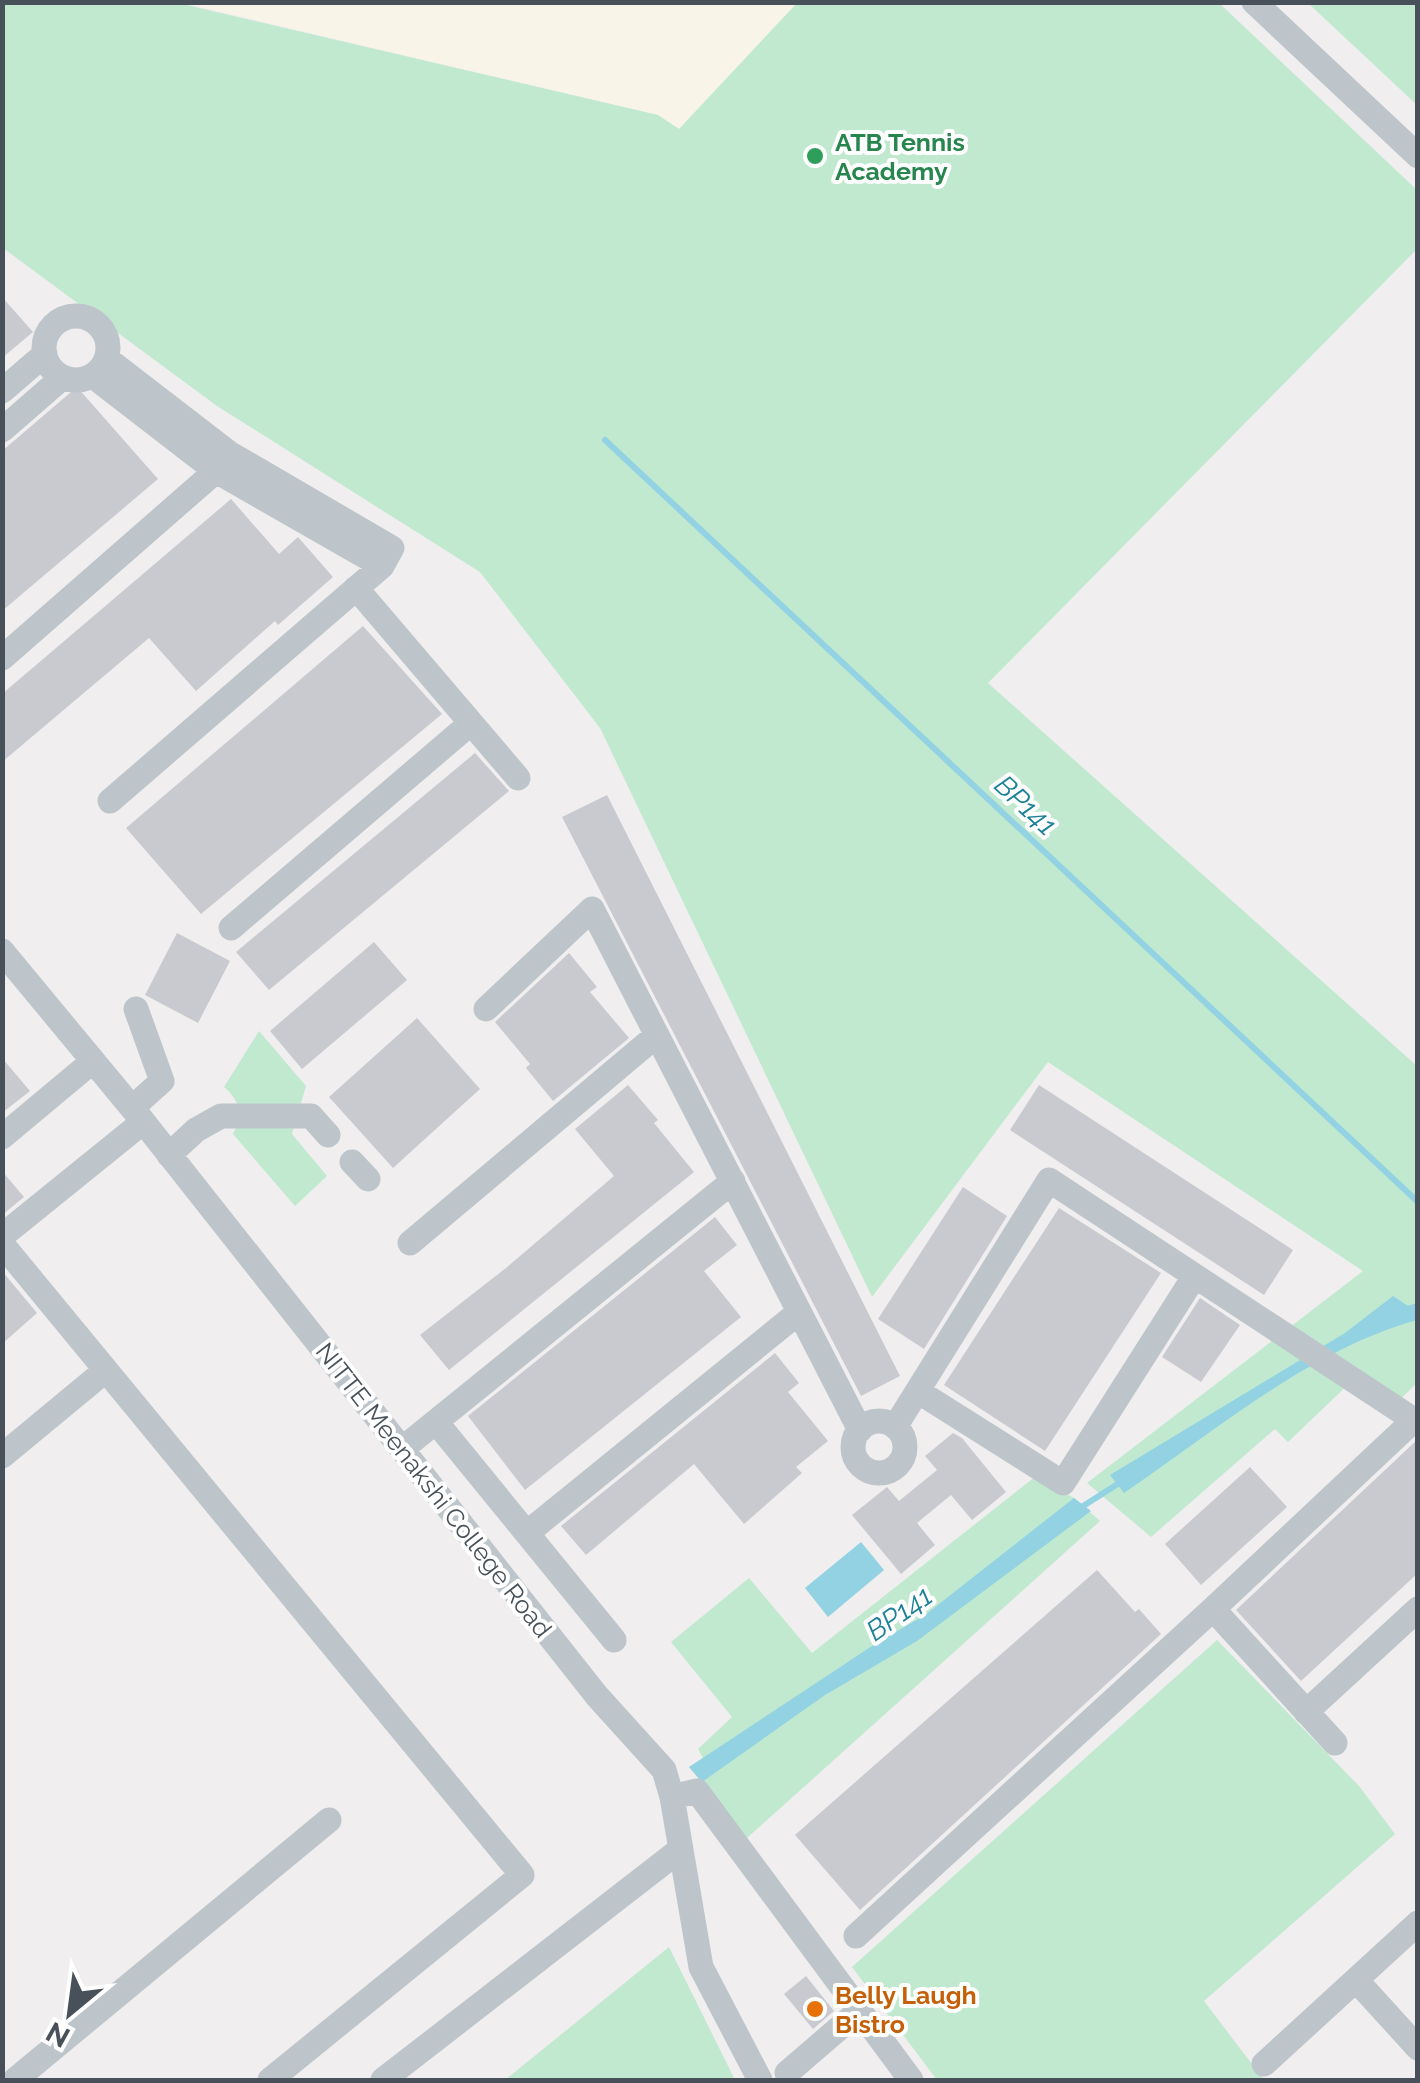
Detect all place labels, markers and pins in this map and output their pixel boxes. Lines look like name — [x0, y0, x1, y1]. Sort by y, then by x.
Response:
place label: ATB Tennis Academy — [835, 127, 965, 186]
marker: ATB Tennis Academy — [804, 145, 826, 167]
place label: Belly Laugh Bistro — [835, 1980, 977, 2039]
marker: Belly Laugh Bistro — [804, 1998, 826, 2020]

